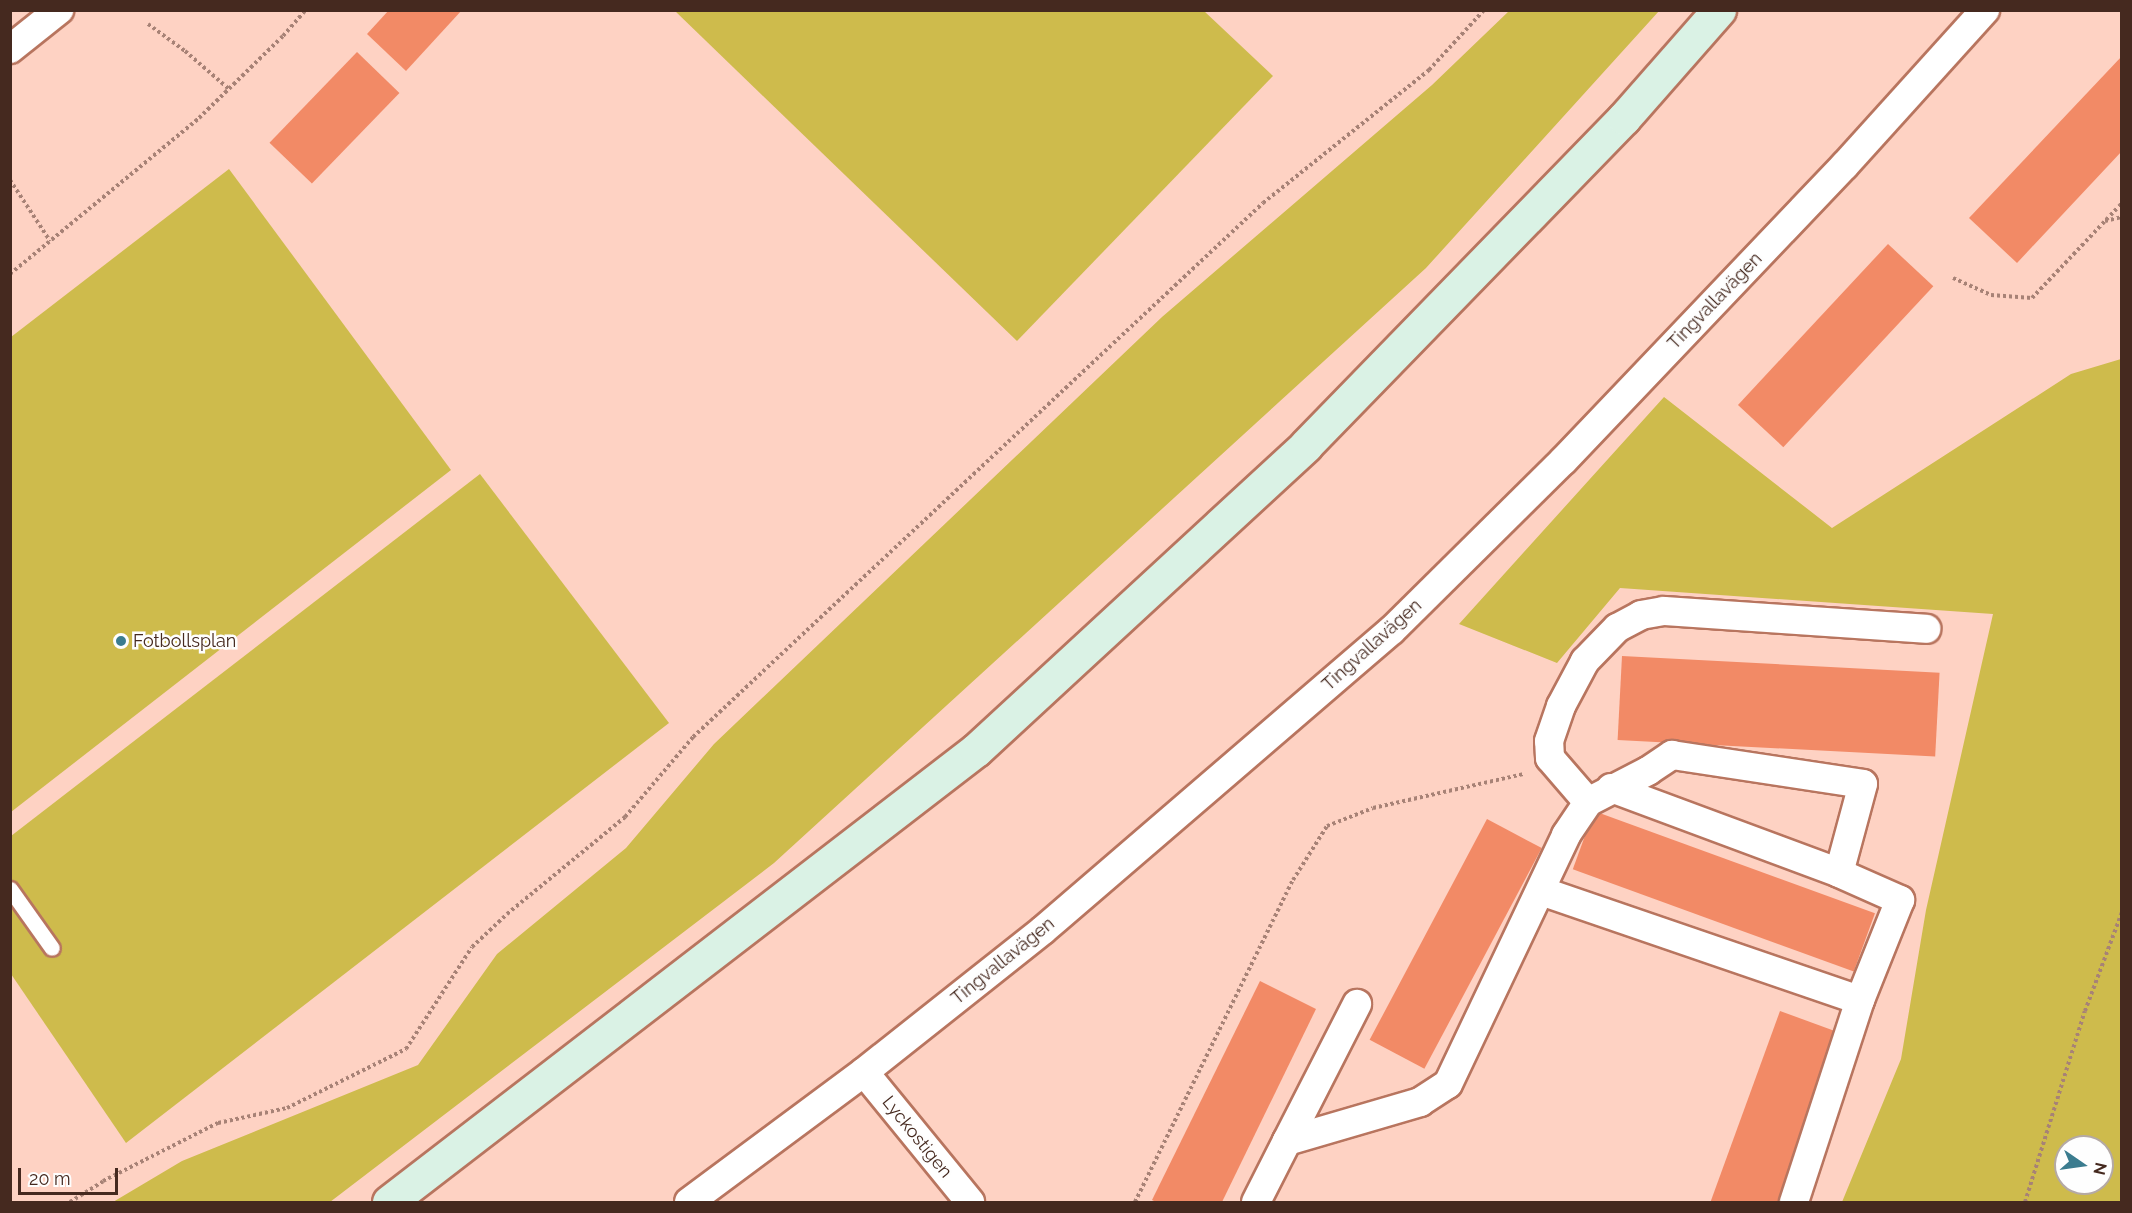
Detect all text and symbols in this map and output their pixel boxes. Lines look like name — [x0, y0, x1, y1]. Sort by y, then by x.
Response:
street label: Tingvallavägen — [1663, 248, 1767, 354]
street label: Tingvallavägen — [1318, 595, 1426, 695]
place label: Fotbollsplan — [133, 630, 236, 652]
marker: Fotbollsplan — [114, 634, 128, 648]
street label: Tingvallavägen — [947, 913, 1059, 1009]
street label: Lyckostigen — [877, 1092, 957, 1182]
north arrow — [2054, 1135, 2114, 1195]
scale bar — [21, 1156, 122, 1194]
text: N — [2089, 1161, 2111, 1177]
text: 20 m — [29, 1168, 71, 1189]

